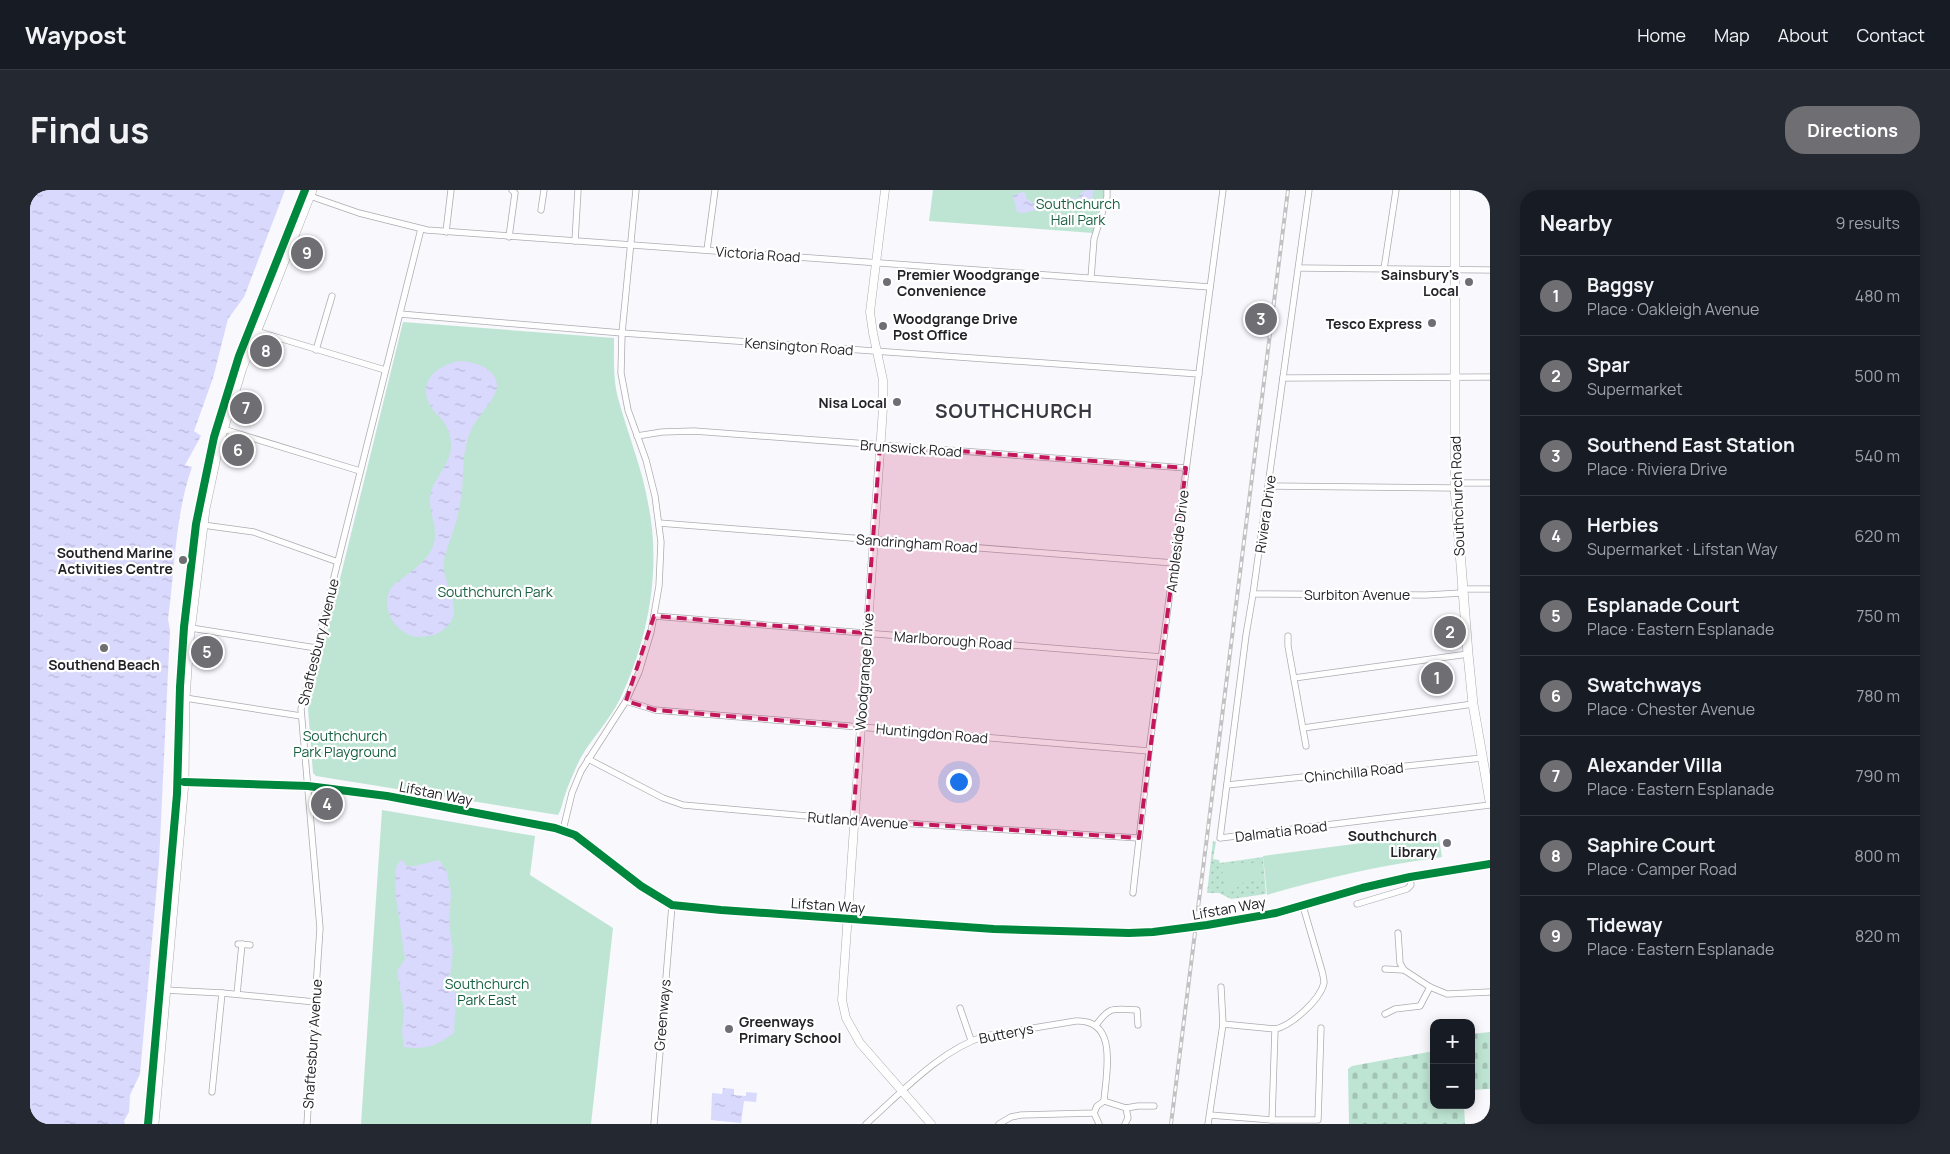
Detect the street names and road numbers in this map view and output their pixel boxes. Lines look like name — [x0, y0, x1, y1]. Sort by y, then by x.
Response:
street label: Victoria Road — [715, 242, 801, 266]
street label: Kensington Road — [744, 333, 854, 359]
street label: Brunswick Road — [859, 435, 963, 461]
street label: Southchurch Road — [1445, 435, 1469, 557]
street label: Riviera Drive — [1250, 474, 1280, 554]
street label: Ambleside Drive — [1161, 489, 1193, 593]
street label: Sandringham Road — [856, 529, 978, 557]
street label: Shaftesbury Avenue — [293, 577, 343, 707]
street label: Surbiton Avenue — [1304, 585, 1410, 604]
street label: Woodgrange Drive — [850, 612, 878, 732]
street label: Marlborough Road — [893, 626, 1013, 654]
street label: Huntingdon Road — [875, 719, 989, 747]
street label: Chinchilla Road — [1304, 757, 1404, 787]
street label: Lifstan Way — [398, 777, 475, 810]
street label: Rutland Avenue — [807, 807, 909, 833]
street label: Dalmatia Road — [1234, 816, 1328, 846]
street label: Lifstan Way — [1191, 892, 1268, 924]
street label: Lifstan Way — [790, 893, 866, 917]
street label: Shaftesbury Avenue — [298, 978, 326, 1110]
street label: Greenways — [649, 978, 675, 1052]
street label: Butterys — [977, 1018, 1035, 1048]

